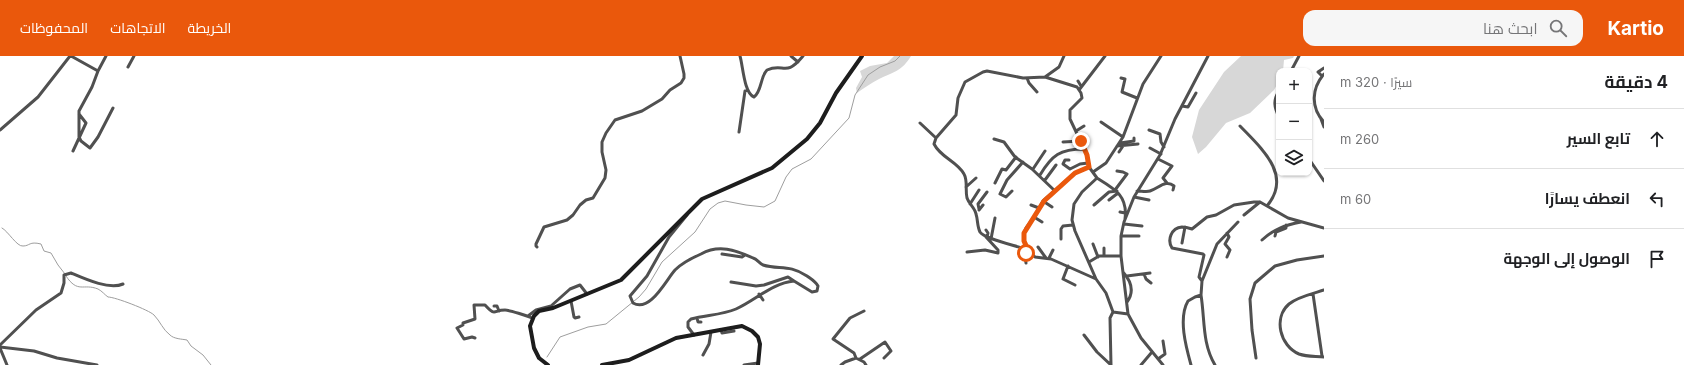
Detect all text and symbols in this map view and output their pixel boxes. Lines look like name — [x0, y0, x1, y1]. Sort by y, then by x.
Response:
search box — [1303, 10, 1583, 46]
icon: search — [1547, 17, 1569, 39]
text: Kartio — [1607, 17, 1664, 40]
text: المحفوظات — [20, 19, 88, 36]
text: الاتجاهات — [110, 19, 166, 36]
text: الخريطة — [188, 19, 231, 36]
text: ابحث هنا — [1483, 19, 1537, 38]
map controls — [1276, 68, 1312, 176]
button: + — [1276, 68, 1312, 104]
text: 4 دقيقة — [1604, 72, 1668, 92]
text: سيرًا · 320 m — [1340, 74, 1412, 90]
button: − — [1276, 104, 1312, 140]
icon: ahead — [1646, 128, 1668, 150]
text: تابع السير — [1567, 129, 1630, 148]
text: 260 m — [1340, 131, 1379, 147]
route end — [1072, 132, 1090, 150]
button: layers — [1276, 140, 1312, 176]
icon: left — [1646, 188, 1668, 210]
text: انعطف يسارًا — [1545, 189, 1630, 208]
text: 60 m — [1340, 191, 1371, 207]
route start — [1017, 244, 1035, 262]
icon: arrive — [1646, 248, 1668, 270]
text: الوصول إلى الوجهة — [1503, 249, 1630, 268]

